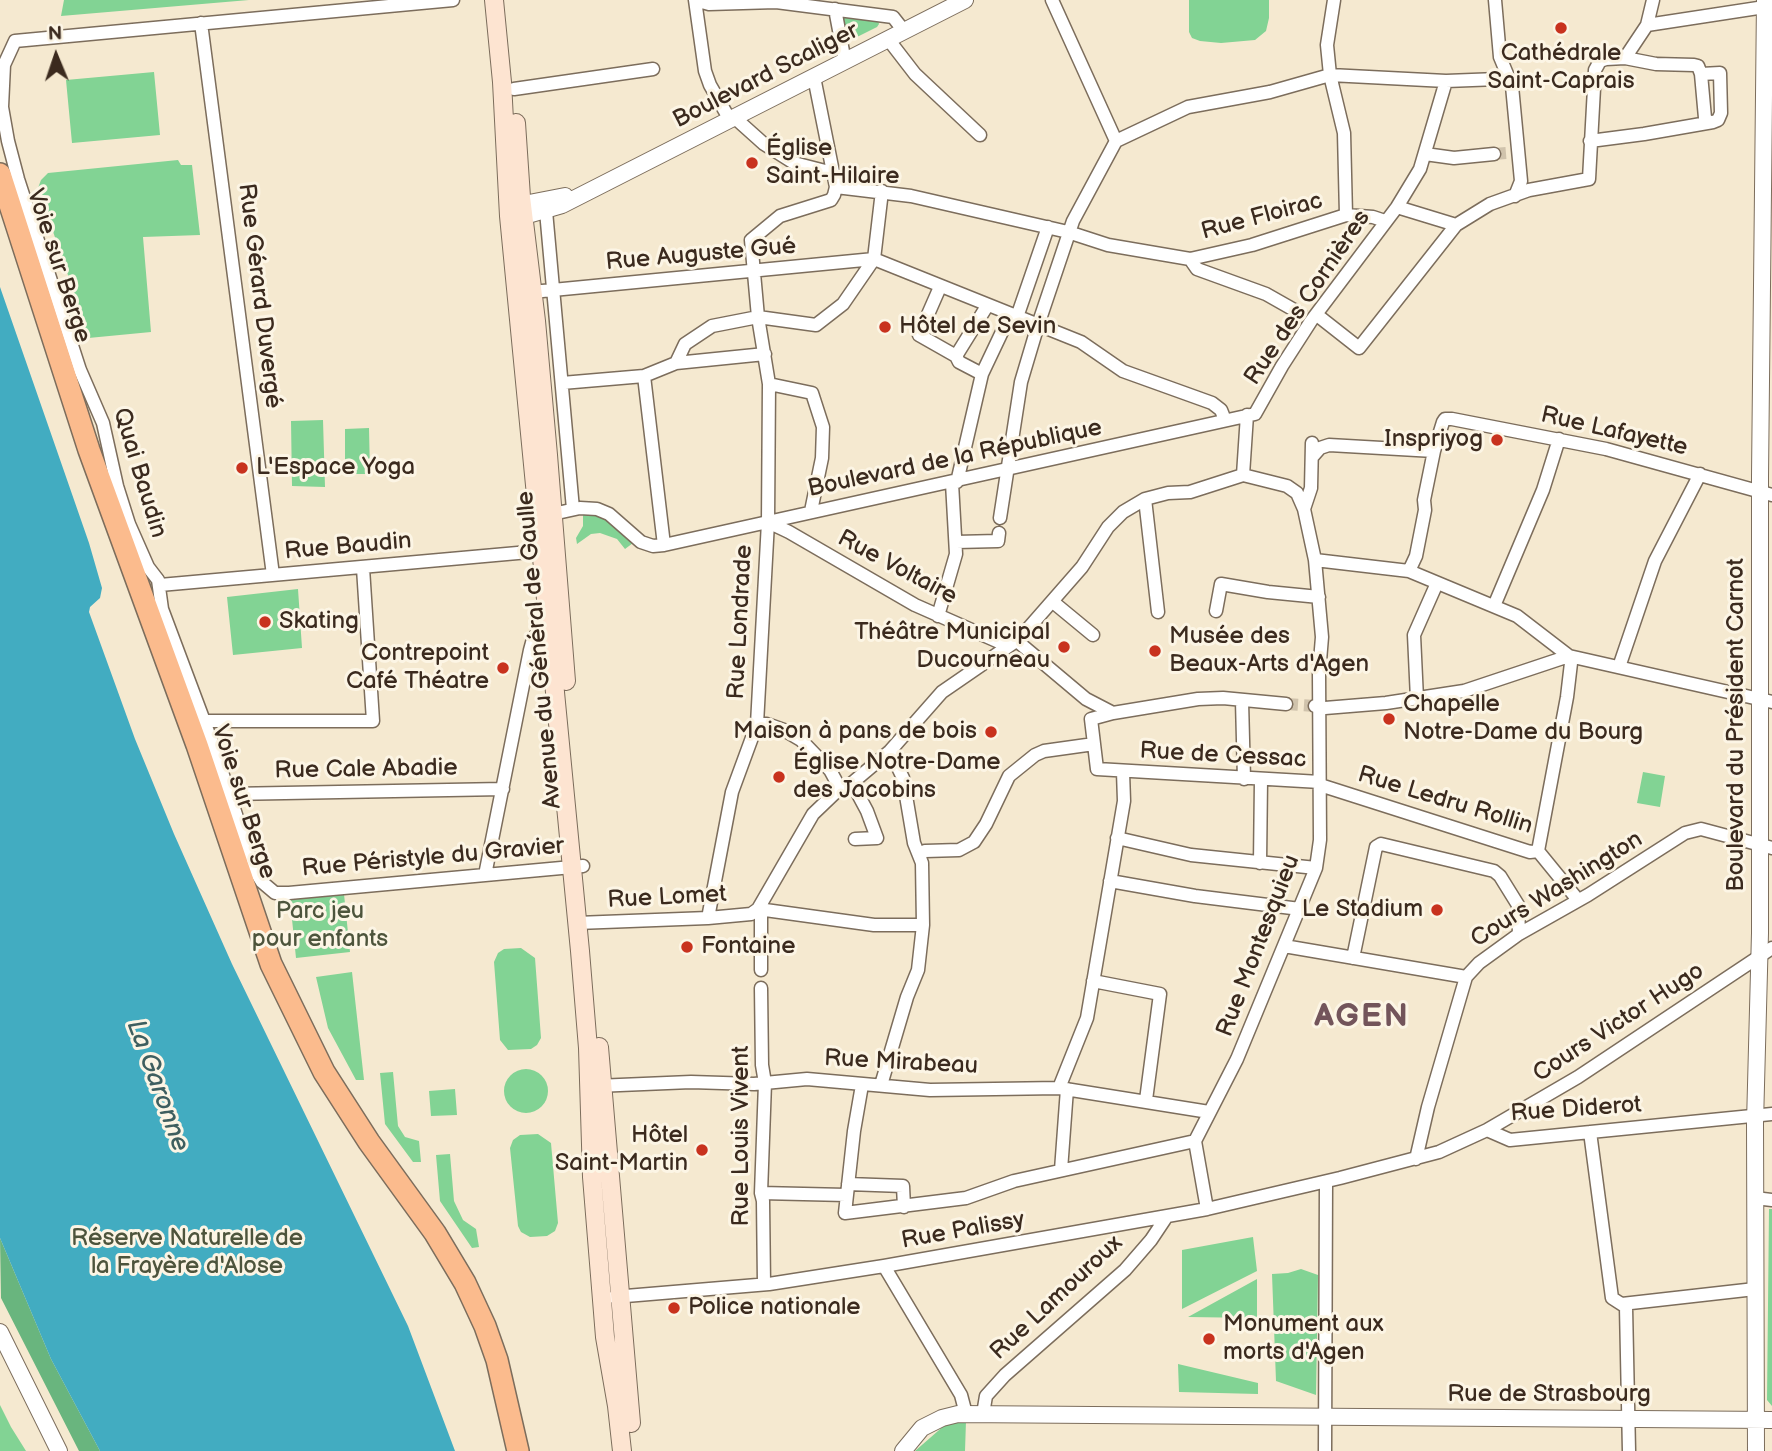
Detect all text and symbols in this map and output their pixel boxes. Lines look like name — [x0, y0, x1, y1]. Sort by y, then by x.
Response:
street label: Boulevard Scaliger — [668, 17, 864, 135]
marker: Cathédrale Saint-Caprais — [1553, 20, 1569, 36]
north arrow — [21, 21, 91, 91]
text: N — [48, 23, 63, 46]
place label: Cathédrale Saint-Caprais — [1487, 40, 1635, 96]
place label: Église Saint-Hilaire — [766, 135, 899, 191]
marker: Église Saint-Hilaire — [744, 155, 760, 171]
street label: Rue Gérard Duvergé — [231, 182, 287, 410]
street label: Voie sur Berge — [20, 185, 96, 347]
street label: Rue Floirac — [1198, 187, 1326, 247]
street label: Rue des Cornières — [1239, 205, 1377, 391]
street label: Rue Auguste Gué — [605, 232, 797, 278]
place label: Hôtel de Sevin — [899, 313, 1056, 341]
marker: Hôtel de Sevin — [877, 319, 893, 335]
street label: Rue Lafayette — [1538, 401, 1690, 463]
street label: Quai Baudin — [106, 405, 172, 541]
street label: Boulevard de la République — [805, 414, 1105, 504]
place label: Inspriyog — [1384, 426, 1483, 454]
marker: Inspriyog — [1489, 432, 1505, 448]
place label: L'Espace Yoga — [256, 454, 415, 482]
marker: L'Espace Yoga — [234, 460, 250, 476]
street label: Avenue du Général de Gaulle — [512, 490, 568, 810]
street label: Rue Voltaire — [832, 524, 962, 612]
street label: Rue Baudin — [283, 527, 413, 567]
street label: Rue Londrade — [723, 544, 759, 700]
street label: Boulevard du Président Carnot — [1723, 558, 1751, 892]
place label: Skating — [279, 608, 359, 636]
marker: Skating — [257, 614, 273, 630]
place label: Théâtre Municipal Ducourneau — [854, 619, 1050, 675]
place label: Musée des Beaux-Arts d'Agen — [1169, 623, 1369, 679]
marker: Théâtre Municipal Ducourneau — [1056, 639, 1072, 655]
place label: Contrepoint Café Théatre — [346, 640, 489, 696]
marker: Musée des Beaux-Arts d'Agen — [1147, 643, 1163, 659]
marker: Contrepoint Café Théatre — [495, 660, 511, 676]
place label: Chapelle Notre-Dame du Bourg — [1403, 691, 1643, 747]
marker: Chapelle Notre-Dame du Bourg — [1381, 711, 1397, 727]
place label: Maison à pans de bois — [733, 718, 977, 746]
street label: Voie sur Berge — [205, 721, 281, 883]
marker: Maison à pans de bois — [983, 724, 999, 740]
street label: Rue de Cessac — [1139, 737, 1307, 775]
place label: Église Notre-Dame des Jacobins — [793, 749, 1000, 805]
street label: Rue Cale Abadie — [274, 754, 458, 786]
street label: Rue Ledru Rollin — [1354, 761, 1536, 841]
marker: Église Notre-Dame des Jacobins — [771, 769, 787, 785]
street label: Cours Washington — [1466, 826, 1648, 954]
street label: Rue Péristyle du Gravier — [301, 832, 565, 884]
street label: Rue Montesquieu — [1211, 851, 1307, 1041]
street label: Rue Lomet — [607, 880, 727, 916]
place label: Le Stadium — [1302, 896, 1423, 924]
park label: Parc jeu pour enfants — [252, 898, 388, 954]
marker: Le Stadium — [1429, 902, 1445, 918]
place label: Fontaine — [701, 933, 795, 961]
marker: Fontaine — [679, 939, 695, 955]
street label: Cours Victor Hugo — [1528, 957, 1710, 1089]
district label: AGEN — [1315, 999, 1409, 1037]
water label: La Garonne — [119, 1016, 195, 1156]
street label: Rue Mirabeau — [823, 1045, 979, 1081]
street label: Rue Louis Vivent — [728, 1046, 756, 1226]
street label: Rue Diderot — [1510, 1091, 1642, 1129]
place label: Hôtel Saint-Martin — [555, 1122, 688, 1178]
marker: Hôtel Saint-Martin — [694, 1142, 710, 1158]
street label: Rue Palissy — [899, 1206, 1027, 1256]
park label: Réserve Naturelle de la Frayère d'Alose — [71, 1225, 303, 1281]
street label: Rue Lamouroux — [985, 1229, 1129, 1367]
place label: Police nationale — [688, 1294, 860, 1322]
marker: Police nationale — [666, 1300, 682, 1316]
place label: Monument aux morts d'Agen — [1223, 1311, 1384, 1367]
marker: Monument aux morts d'Agen — [1201, 1331, 1217, 1347]
street label: Rue de Strasbourg — [1447, 1381, 1651, 1409]

